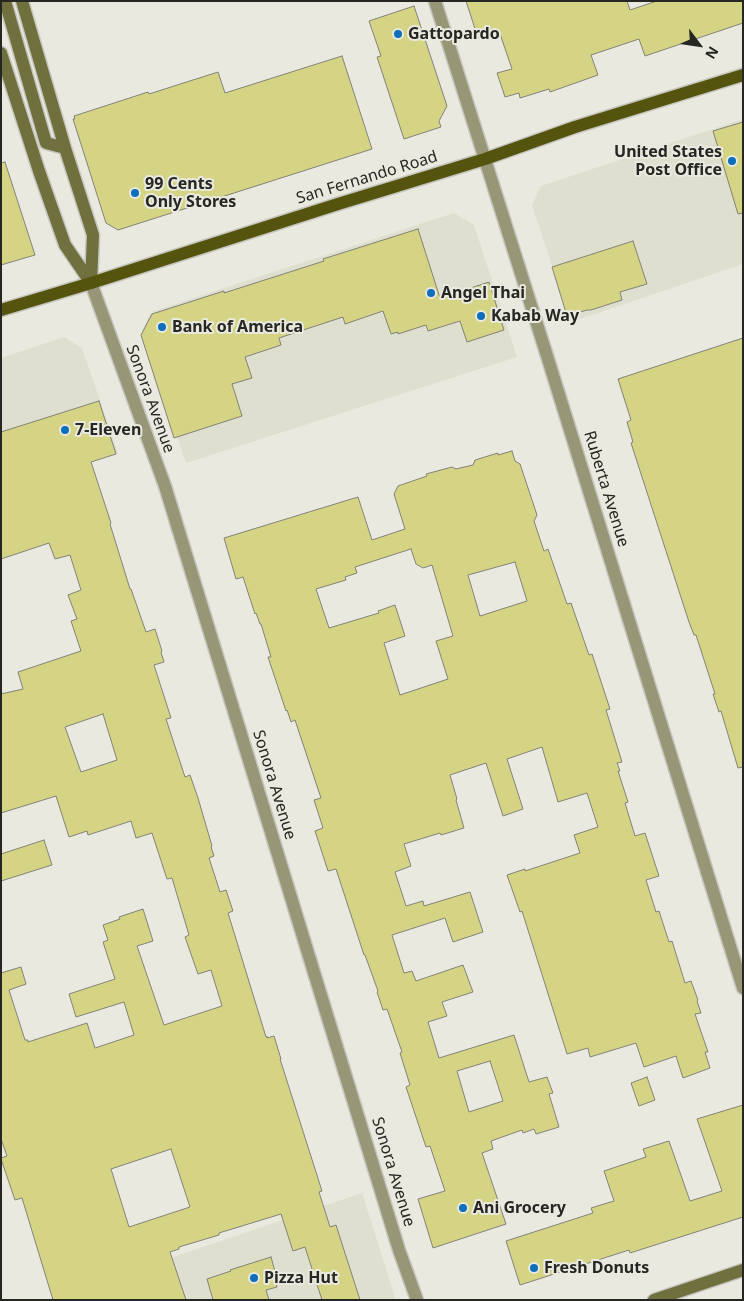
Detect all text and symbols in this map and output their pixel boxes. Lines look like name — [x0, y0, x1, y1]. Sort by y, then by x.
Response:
north arrow — [674, 20, 724, 70]
place label: Gattopardo — [408, 24, 500, 44]
marker: Gattopardo — [392, 28, 404, 40]
text: N — [701, 43, 723, 63]
place label: United States Post Office — [614, 142, 722, 180]
street label: San Fernando Road — [294, 147, 440, 209]
marker: United States Post Office — [726, 155, 738, 167]
place label: 99 Cents Only Stores — [145, 174, 236, 212]
marker: 99 Cents Only Stores — [129, 187, 141, 199]
place label: Angel Thai — [441, 283, 525, 303]
marker: Angel Thai — [425, 287, 437, 299]
place label: Kabab Way — [491, 306, 579, 326]
marker: Kabab Way — [475, 310, 487, 322]
place label: Bank of America — [172, 317, 303, 337]
marker: Bank of America — [156, 321, 168, 333]
street label: Sonora Avenue — [122, 342, 178, 456]
place label: 7-Eleven — [75, 420, 141, 440]
marker: 7-Eleven — [59, 424, 71, 436]
street label: Ruberta Avenue — [579, 429, 633, 549]
street label: Sonora Avenue — [248, 728, 300, 842]
street label: Sonora Avenue — [367, 1115, 419, 1229]
place label: Ani Grocery — [473, 1198, 566, 1218]
marker: Ani Grocery — [457, 1202, 469, 1214]
place label: Fresh Donuts — [544, 1258, 649, 1278]
marker: Fresh Donuts — [528, 1262, 540, 1274]
place label: Pizza Hut — [264, 1268, 338, 1288]
marker: Pizza Hut — [248, 1272, 260, 1284]

